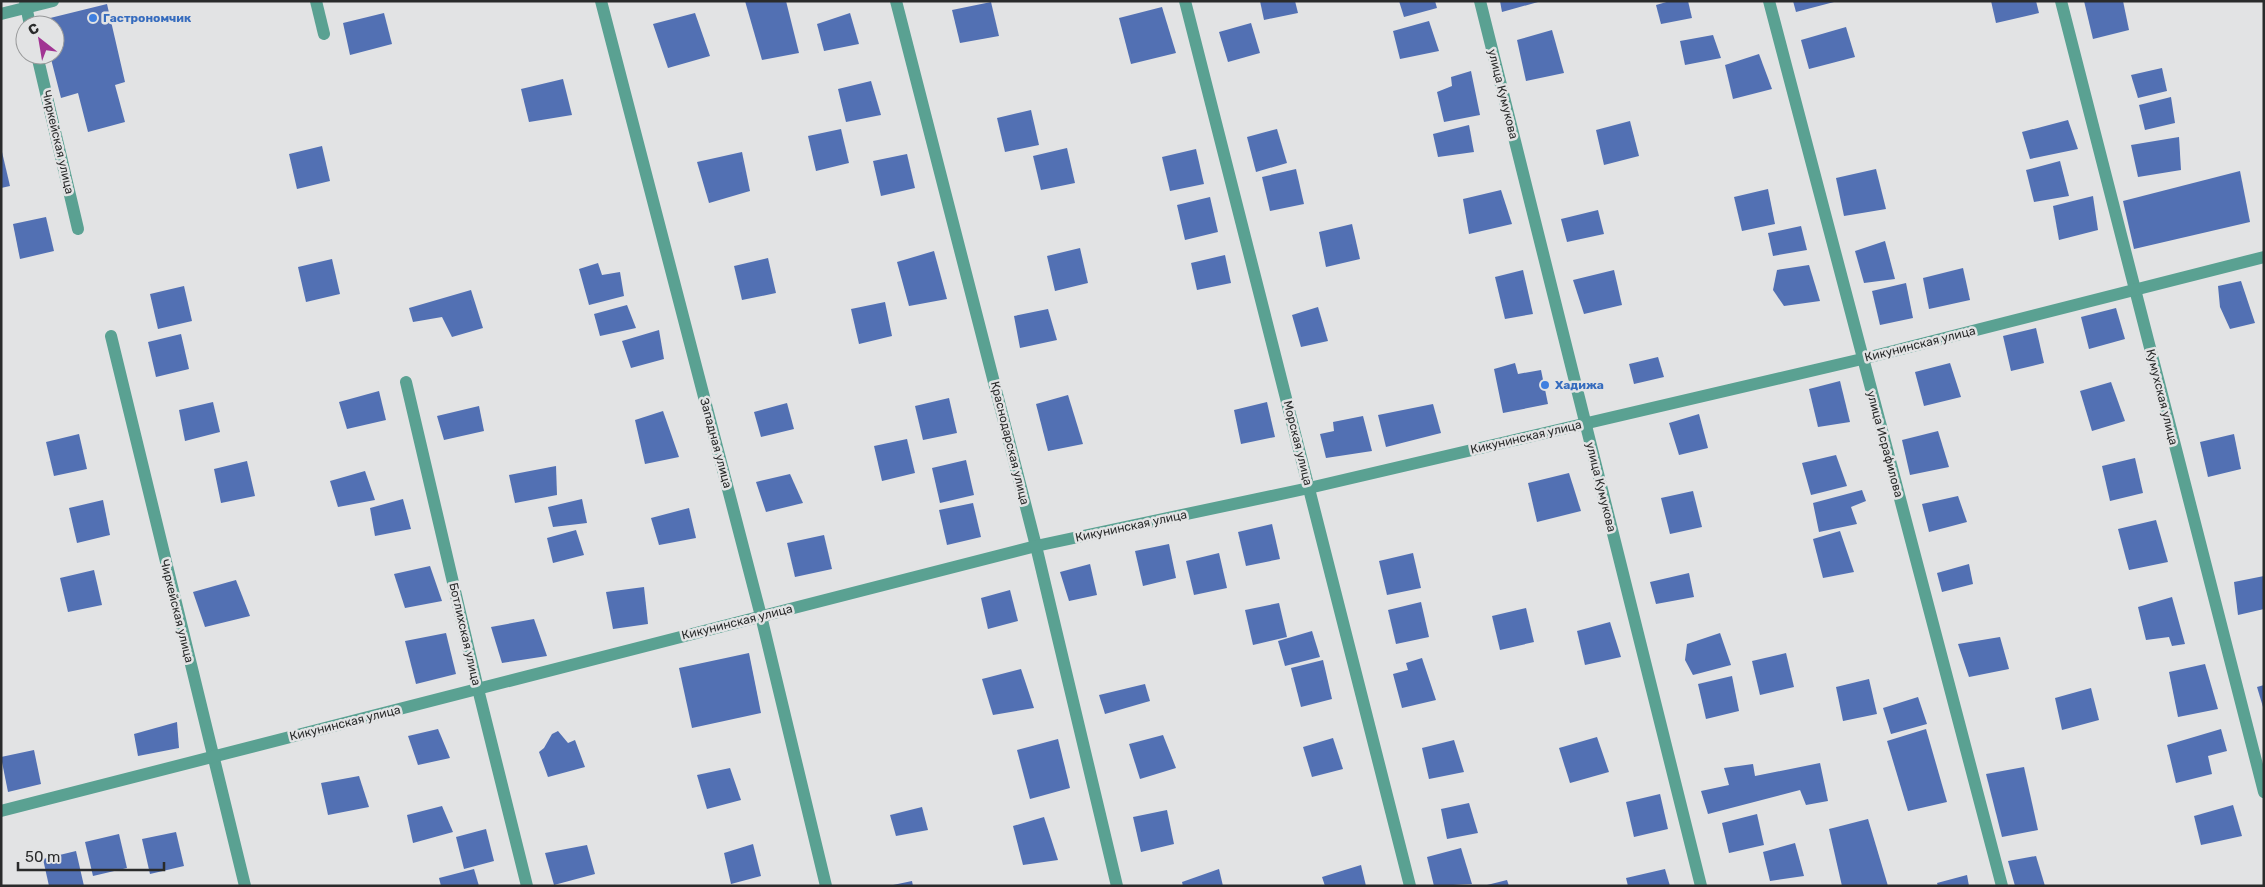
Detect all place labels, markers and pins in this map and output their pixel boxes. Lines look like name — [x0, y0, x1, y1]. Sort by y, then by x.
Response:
place label: Гастрономчик — [103, 11, 192, 25]
marker: Гастрономчик — [87, 12, 99, 24]
place label: Хадижа — [1555, 378, 1604, 392]
marker: Хадижа — [1539, 379, 1551, 391]

